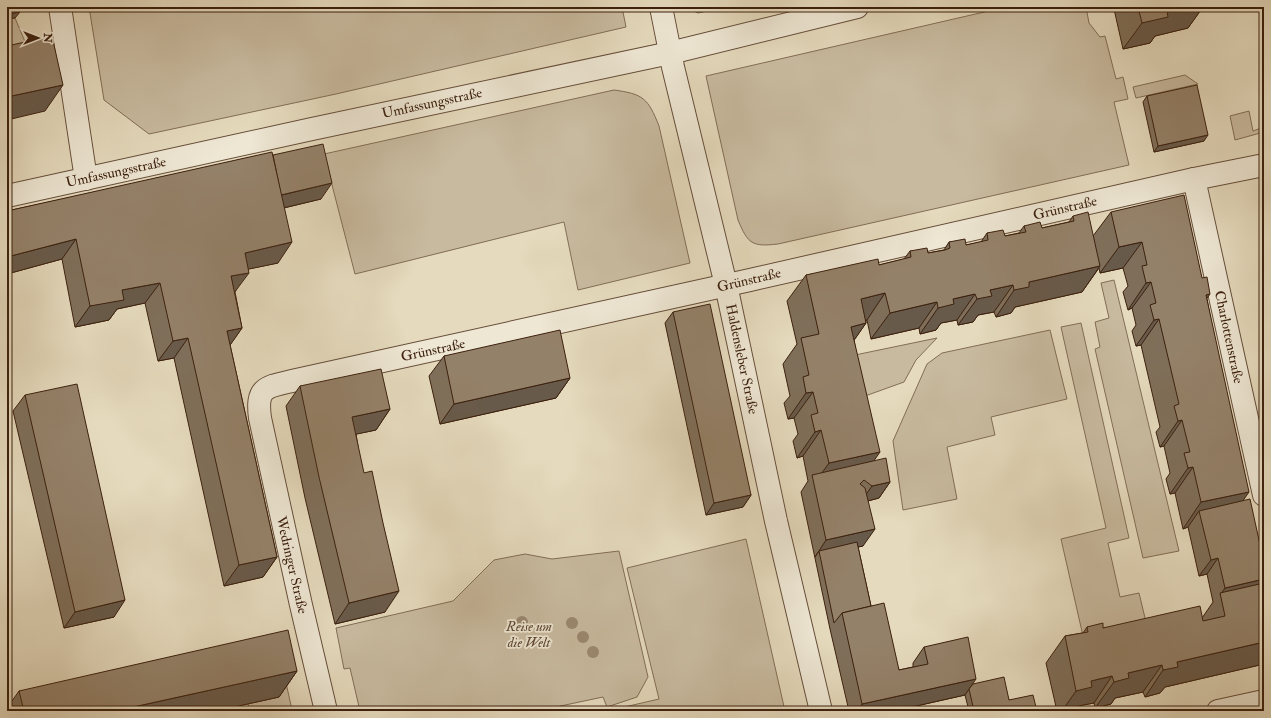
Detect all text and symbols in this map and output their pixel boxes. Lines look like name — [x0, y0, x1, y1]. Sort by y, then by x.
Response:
north arrow — [18, 18, 58, 58]
text: N — [41, 32, 54, 44]
street label: Umfassungsstraße — [380, 84, 484, 122]
street label: Umfassungsstraße — [64, 153, 168, 191]
street label: Grünstraße — [1031, 192, 1099, 224]
street label: Grünstraße — [715, 264, 783, 296]
street label: Charlottenstraße — [1211, 289, 1247, 385]
street label: Haldensleber Straße — [722, 302, 762, 416]
street label: Grünstraße — [399, 335, 467, 365]
street label: Wedringer Straße — [272, 514, 312, 616]
park label: Reise um die Welt — [505, 618, 552, 651]

